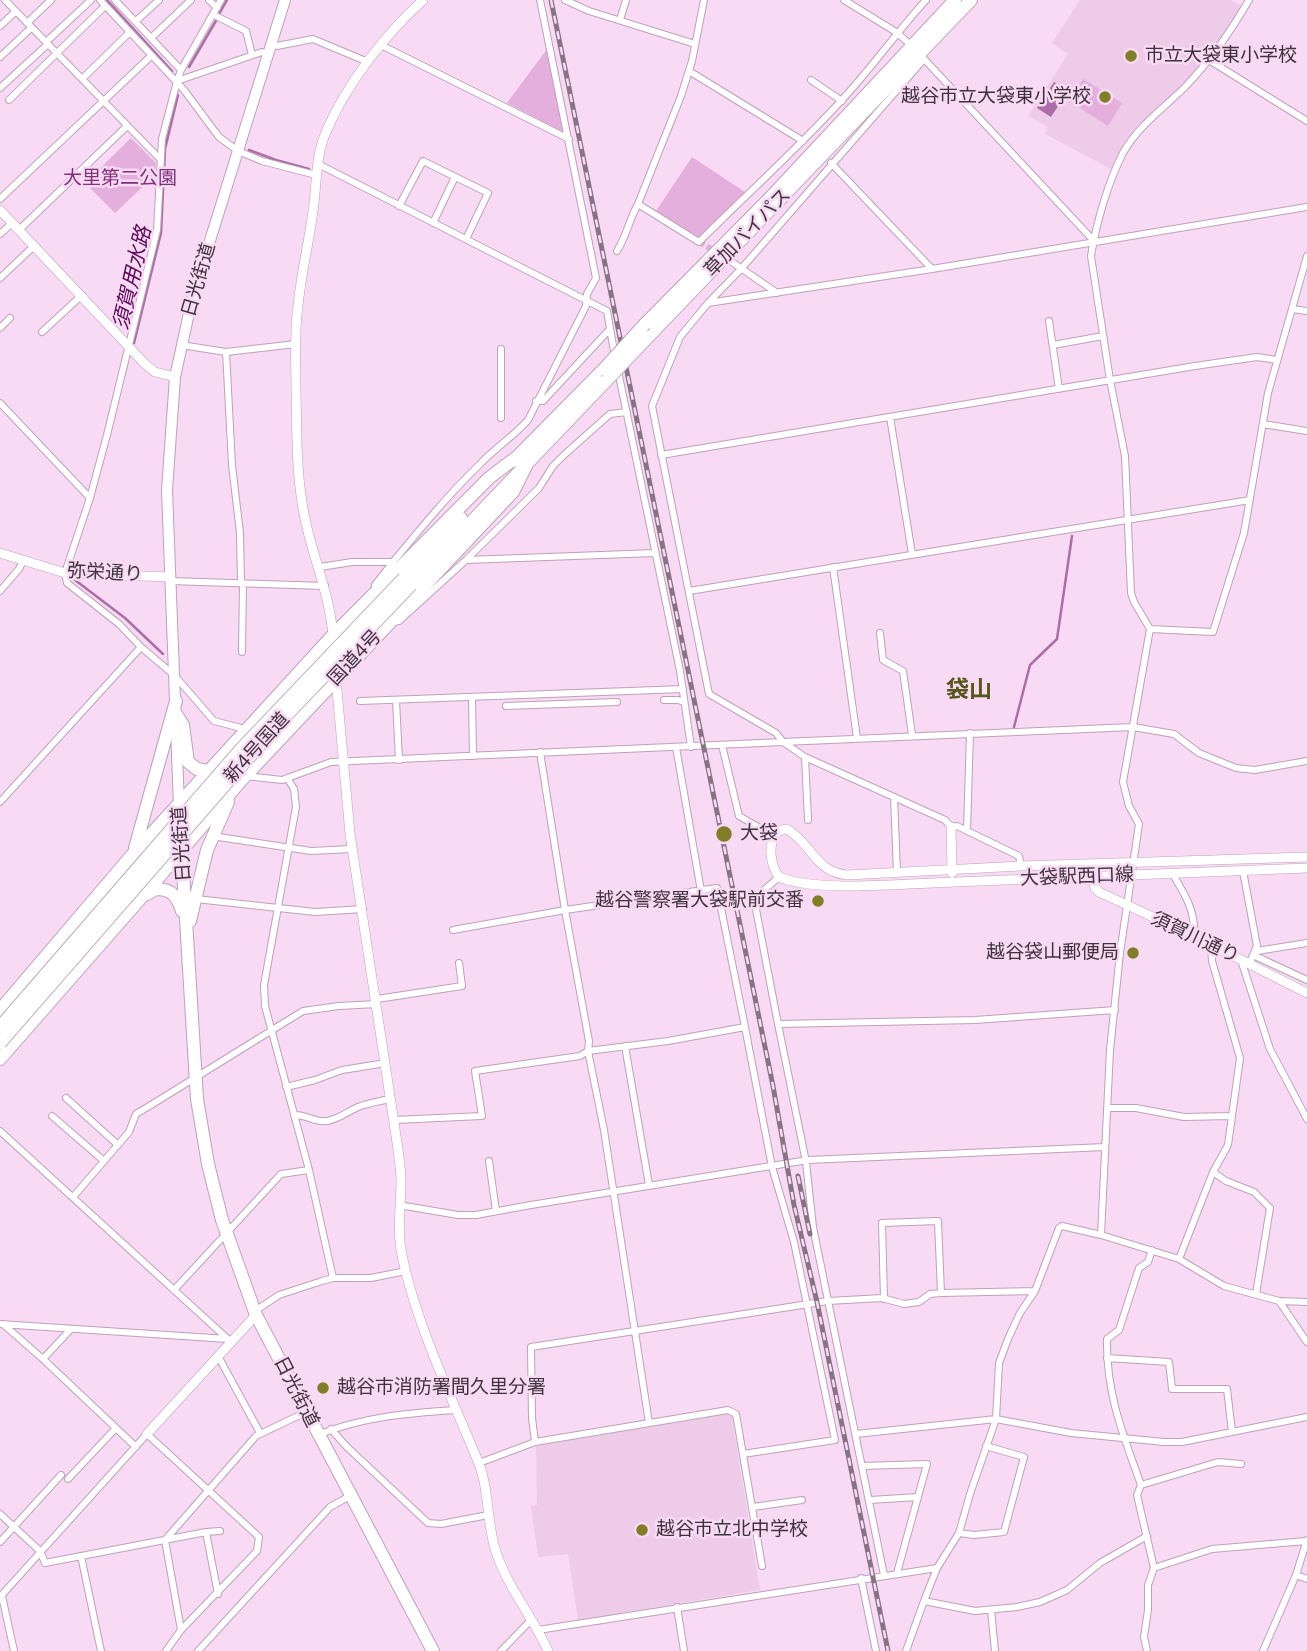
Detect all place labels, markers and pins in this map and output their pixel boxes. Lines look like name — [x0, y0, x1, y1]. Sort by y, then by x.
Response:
place label: 市立大袋東小学校 — [1145, 45, 1297, 67]
marker: 市立大袋東小学校 — [1123, 48, 1139, 64]
place label: 越谷市立大袋東小学校 — [901, 86, 1091, 108]
marker: 越谷市立大袋東小学校 — [1097, 89, 1113, 105]
place label: 大袋 — [740, 823, 778, 845]
marker: 大袋 — [714, 824, 734, 844]
place label: 越谷警察署大袋駅前交番 — [595, 890, 804, 912]
marker: 越谷警察署大袋駅前交番 — [810, 893, 826, 909]
place label: 越谷袋山郵便局 — [986, 942, 1119, 964]
marker: 越谷袋山郵便局 — [1125, 945, 1141, 961]
place label: 越谷市消防署間久里分署 — [337, 1377, 546, 1399]
marker: 越谷市消防署間久里分署 — [315, 1380, 331, 1396]
place label: 越谷市立北中学校 — [656, 1519, 808, 1541]
marker: 越谷市立北中学校 — [634, 1522, 650, 1538]

